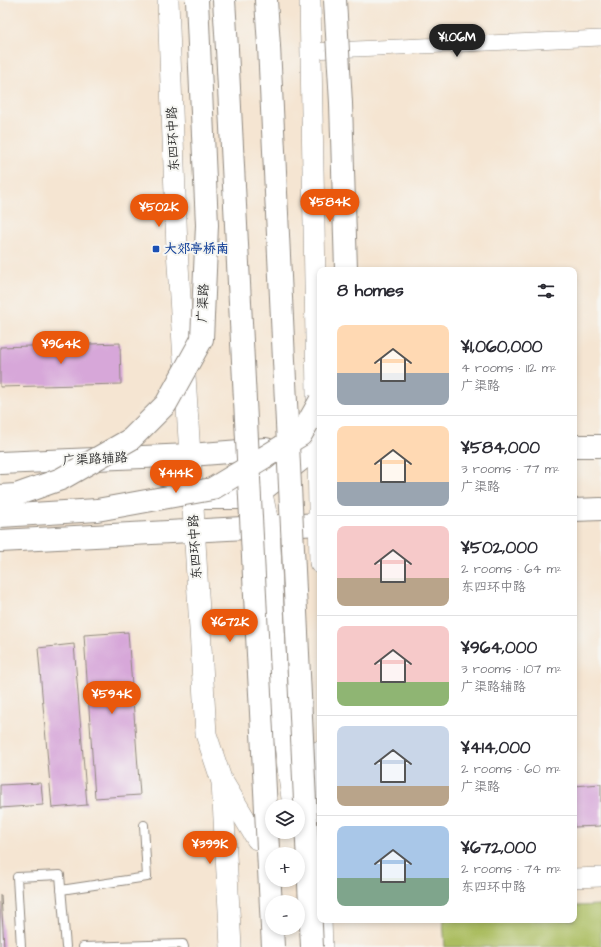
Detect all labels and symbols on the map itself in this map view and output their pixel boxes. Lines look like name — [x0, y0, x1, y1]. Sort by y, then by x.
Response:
pin: ¥1.06M — [424, 24, 490, 58]
street label: 东四环中路 — [163, 106, 183, 172]
pin: ¥584K — [302, 189, 358, 223]
pin: ¥502K — [131, 194, 187, 228]
place label: 大郊亭桥南 — [164, 240, 229, 258]
marker: 大郊亭桥南 — [151, 244, 161, 254]
street label: 广渠路 — [193, 283, 213, 323]
pin: ¥964K — [33, 331, 89, 365]
street label: 广渠路辅路 — [62, 448, 128, 470]
pin: ¥414K — [148, 460, 204, 494]
street label: 东四环中路 — [184, 514, 206, 580]
pin: ¥672K — [202, 609, 258, 643]
pin: ¥594K — [84, 681, 140, 715]
pin: ¥399K — [182, 831, 238, 865]

